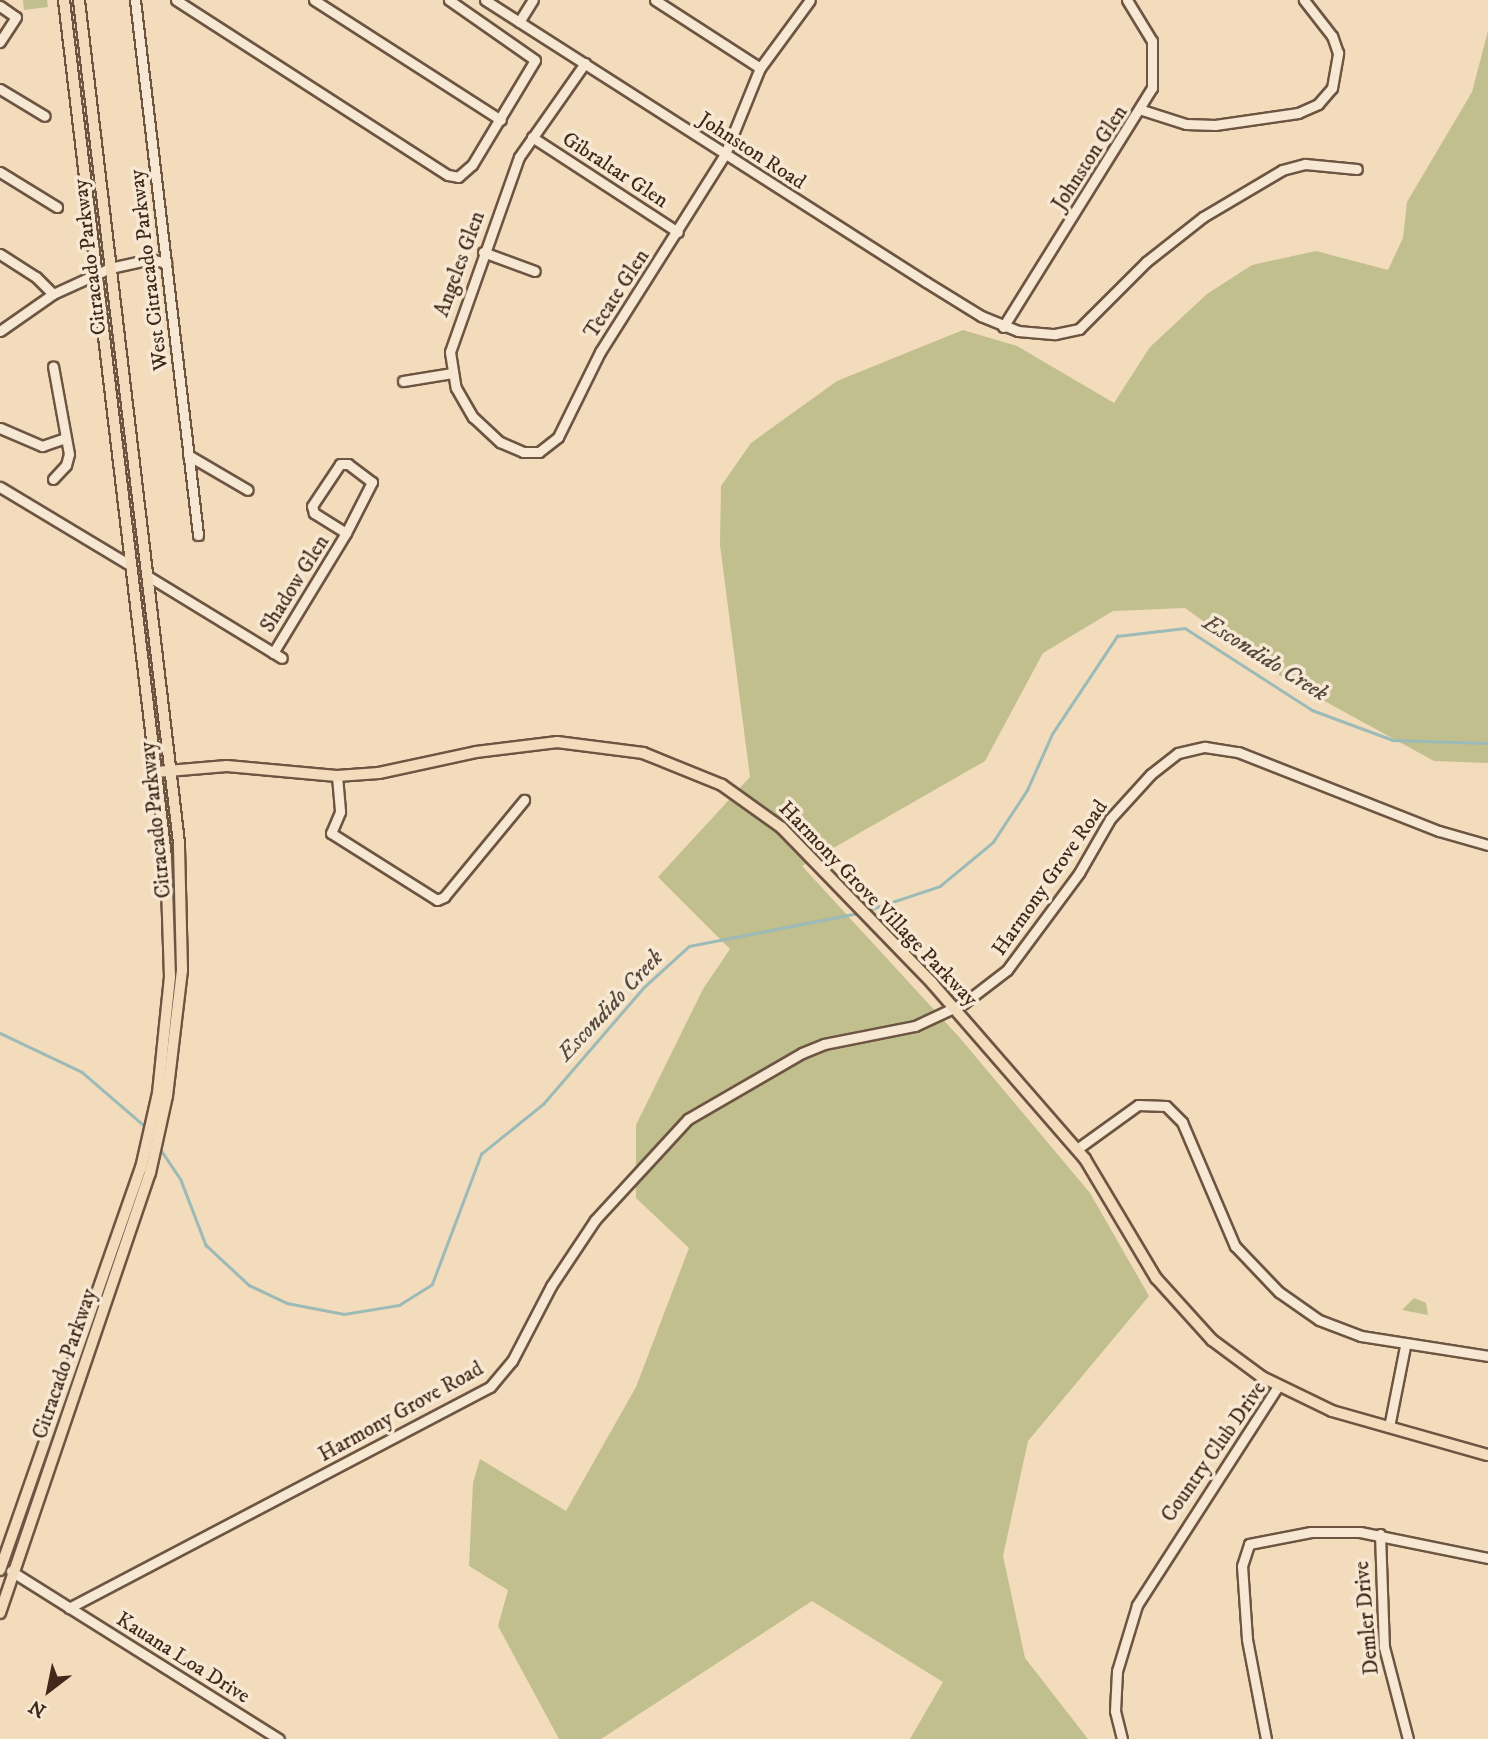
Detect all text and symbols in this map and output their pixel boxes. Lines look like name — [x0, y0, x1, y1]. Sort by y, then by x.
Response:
street label: Johnston Glen — [1047, 101, 1133, 215]
street label: Johnston Road — [694, 107, 810, 195]
street label: Gibraltar Glen — [557, 126, 673, 214]
street label: West Citracado Parkway — [124, 168, 174, 372]
street label: Citracado Parkway — [68, 177, 112, 337]
street label: Angeles Glen — [429, 208, 491, 320]
street label: Tecate Glen — [579, 245, 655, 343]
street label: Shadow Glen — [255, 531, 335, 637]
water label: Escondido Creek — [1197, 610, 1333, 708]
street label: Citracado Parkway — [135, 741, 177, 899]
street label: Harmony Grove Road — [987, 795, 1113, 961]
street label: Harmony Grove Village Parkway — [773, 796, 983, 1012]
water label: Escondido Creek — [552, 945, 670, 1067]
street label: Citracado Parkway — [27, 1286, 103, 1442]
street label: Harmony Grove Road — [314, 1356, 488, 1468]
street label: Country Club Drive — [1156, 1377, 1272, 1527]
street label: Demler Drive — [1349, 1560, 1385, 1676]
street label: Kauana Loa Drive — [112, 1607, 254, 1709]
north arrow — [14, 1655, 84, 1725]
text: N — [25, 1694, 50, 1722]

